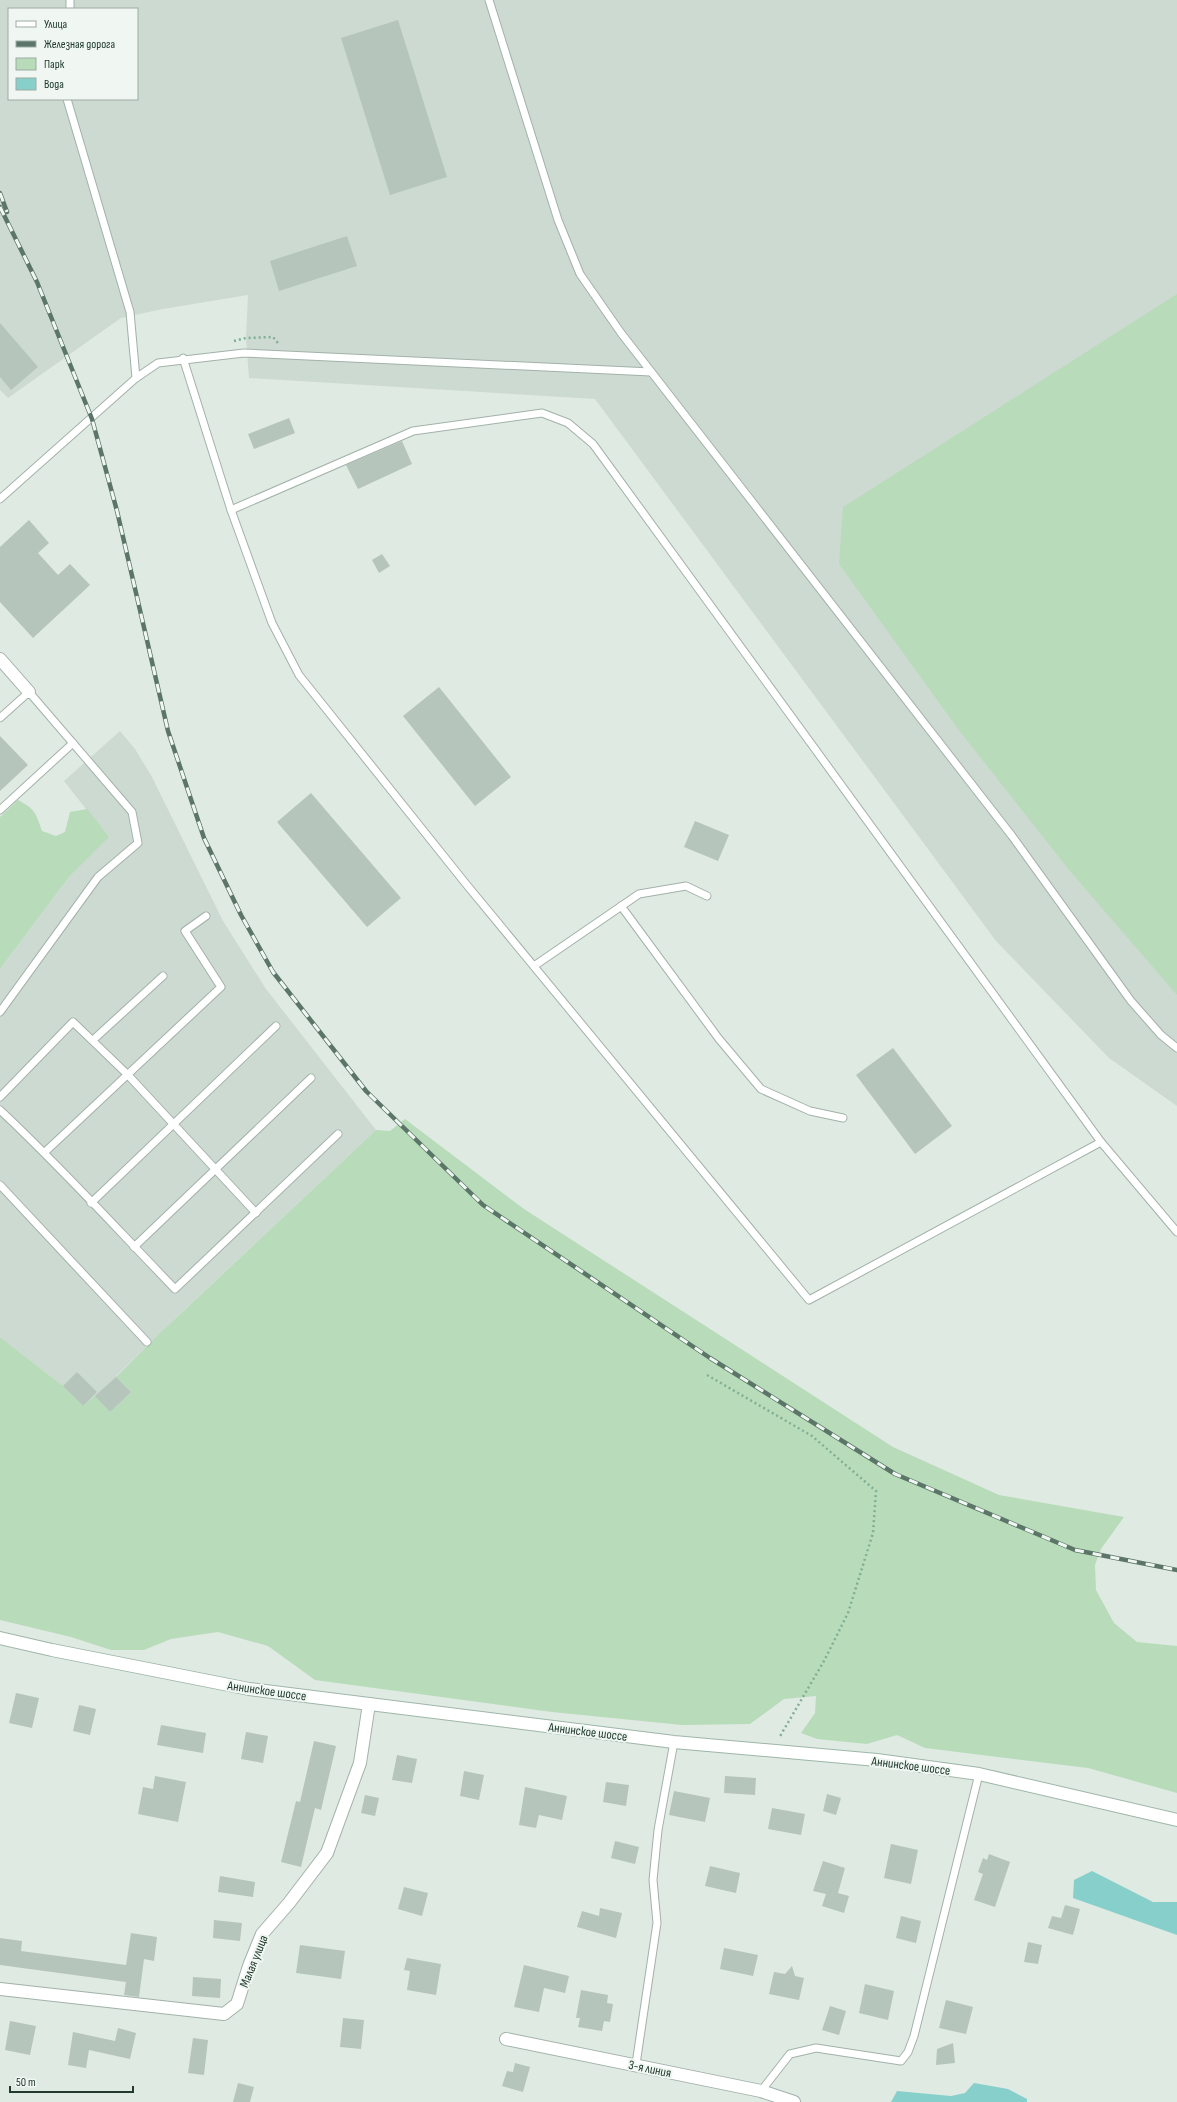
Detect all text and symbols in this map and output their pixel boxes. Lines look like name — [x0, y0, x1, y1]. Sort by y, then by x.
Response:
legend — [8, 8, 138, 100]
text: Улица — [44, 17, 68, 32]
text: Железная дорога — [44, 37, 116, 52]
text: Парк — [44, 57, 65, 72]
text: Вода — [44, 77, 64, 92]
street label: Аннинское шоссе — [225, 1677, 307, 1704]
street label: Аннинское шоссе — [547, 1719, 628, 1745]
street label: Аннинское шоссе — [870, 1753, 951, 1779]
street label: Малая улица — [236, 1933, 272, 1990]
street label: 3-я линия — [627, 2057, 673, 2081]
scale bar — [10, 2068, 133, 2094]
text: 50 m — [16, 2075, 36, 2090]

